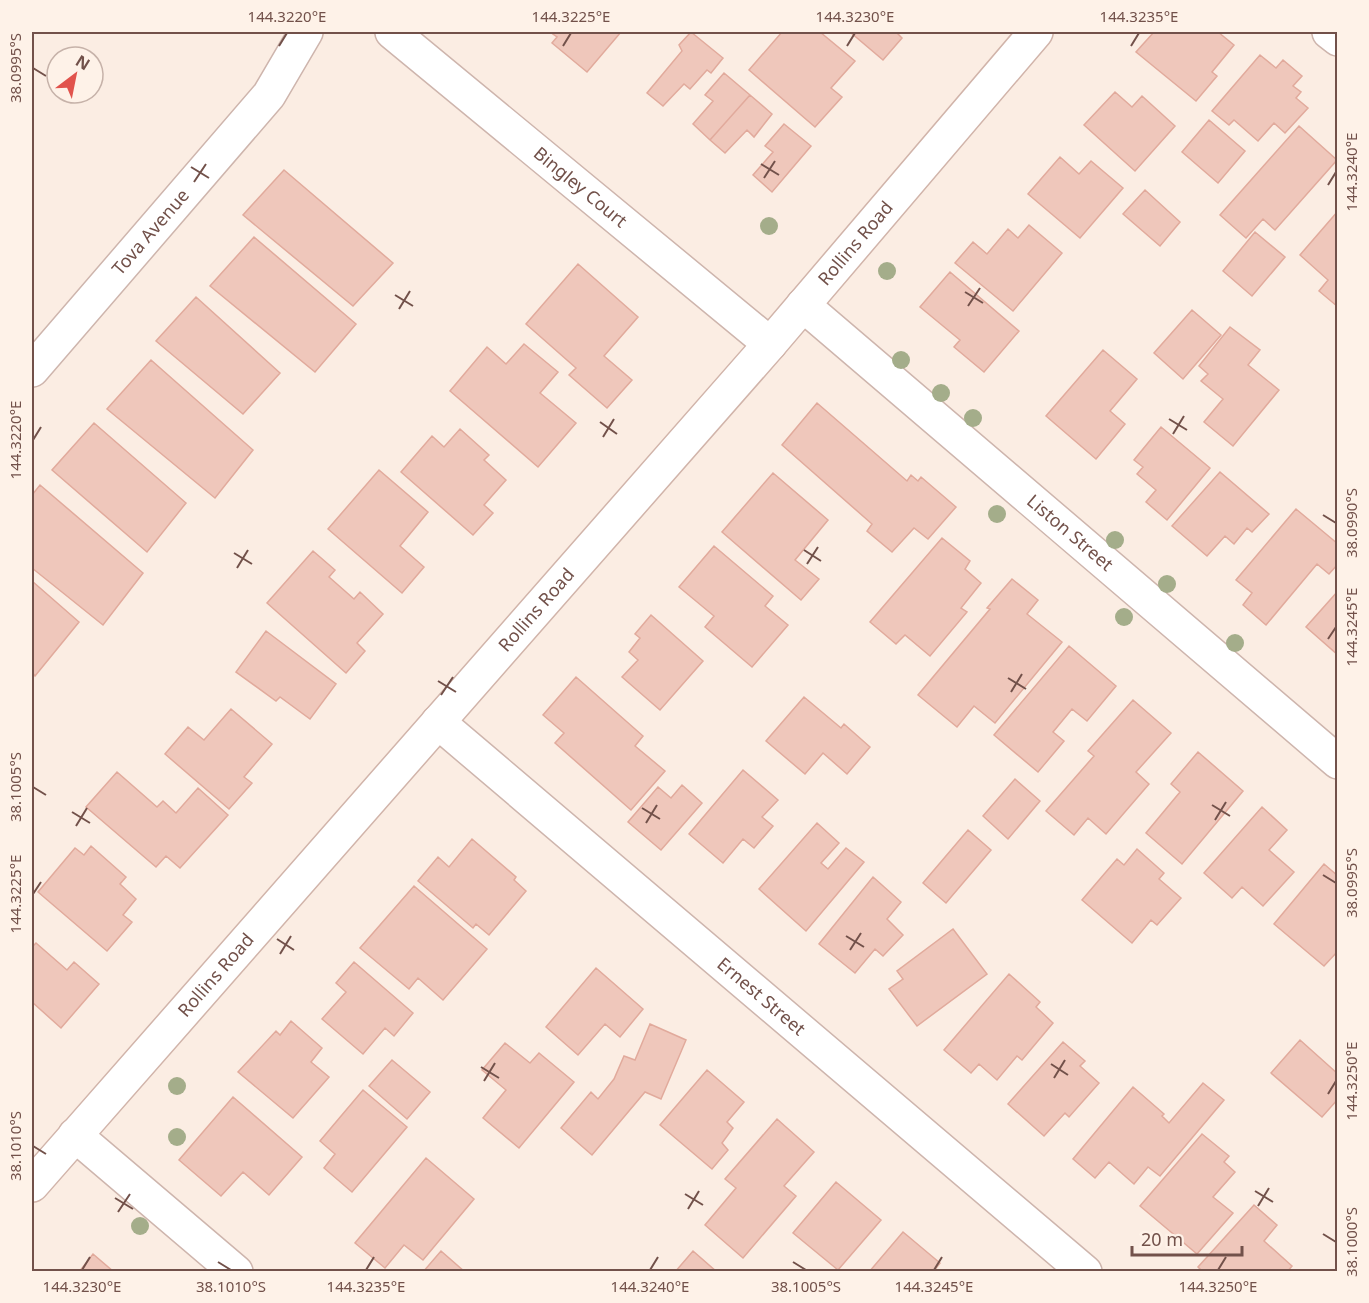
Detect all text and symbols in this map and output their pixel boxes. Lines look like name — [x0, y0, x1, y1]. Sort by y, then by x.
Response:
text: 144.3220°E — [248, 6, 326, 26]
text: 144.3225°E — [532, 6, 610, 26]
text: 144.3230°E — [816, 6, 894, 26]
text: 144.3235°E — [1100, 6, 1178, 26]
text: 38.0995°S — [5, 33, 25, 103]
north arrow — [45, 45, 105, 105]
text: N — [72, 50, 94, 75]
text: 144.3240°E — [1341, 133, 1361, 211]
street label: Bingley Court — [529, 141, 633, 232]
street label: Tova Avenue — [106, 183, 194, 280]
street label: Rollins Road — [812, 196, 898, 290]
text: 144.3220°E — [5, 401, 25, 479]
text: 38.0990°S — [1341, 488, 1361, 558]
street label: Liston Street — [1022, 489, 1119, 576]
street label: Rollins Road — [493, 562, 579, 656]
text: 144.3245°E — [1341, 588, 1361, 666]
text: 38.1005°S — [5, 752, 25, 822]
text: 38.0995°S — [1341, 848, 1361, 918]
text: 144.3225°E — [5, 855, 25, 933]
street label: Rollins Road — [172, 928, 259, 1022]
street label: Ernest Street — [712, 951, 811, 1041]
text: 144.3250°E — [1341, 1042, 1361, 1120]
text: 38.1010°S — [5, 1111, 25, 1181]
text: 38.1000°S — [1341, 1207, 1361, 1277]
scale bar — [1132, 1219, 1242, 1257]
text: 20 m — [1141, 1227, 1183, 1251]
text: 144.3230°E — [43, 1276, 121, 1296]
text: 38.1010°S — [196, 1276, 266, 1296]
text: 144.3235°E — [327, 1276, 405, 1296]
text: 144.3240°E — [611, 1276, 689, 1296]
text: 38.1005°S — [771, 1276, 841, 1296]
text: 144.3245°E — [895, 1276, 973, 1296]
text: 144.3250°E — [1179, 1276, 1257, 1296]

